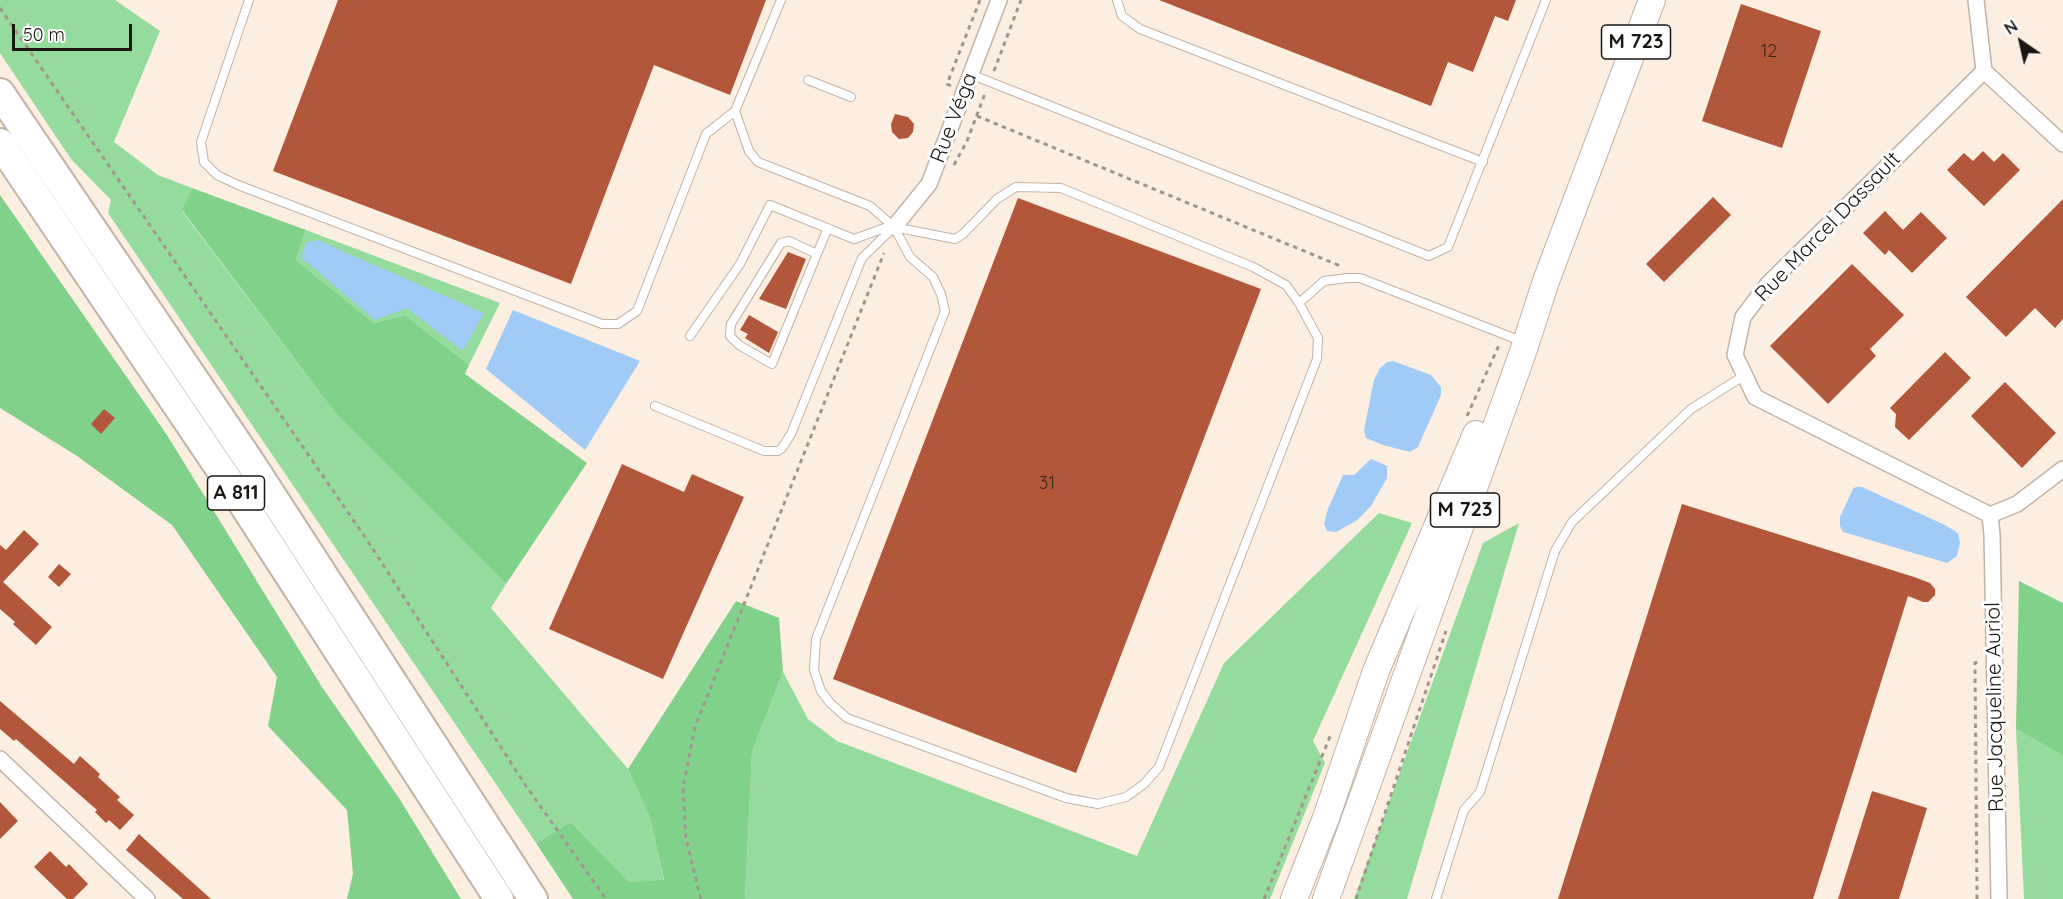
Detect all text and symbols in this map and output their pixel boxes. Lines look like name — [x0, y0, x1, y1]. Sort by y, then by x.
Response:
scale bar — [15, 12, 135, 50]
north arrow — [1991, 12, 2051, 72]
text: N — [2000, 16, 2021, 39]
text: 50 m — [23, 23, 65, 46]
road number: M 723 — [1602, 25, 1670, 59]
house number: 12 — [1761, 41, 1777, 63]
street label: Rue Véga — [925, 69, 983, 167]
street label: Rue Marcel Dassault — [1750, 147, 1906, 307]
house number: 31 — [1039, 473, 1055, 495]
road number: A 811 — [208, 476, 264, 510]
road number: M 723 — [1430, 493, 1500, 527]
street label: Rue Jacqueline Auriol — [1981, 602, 2009, 812]

